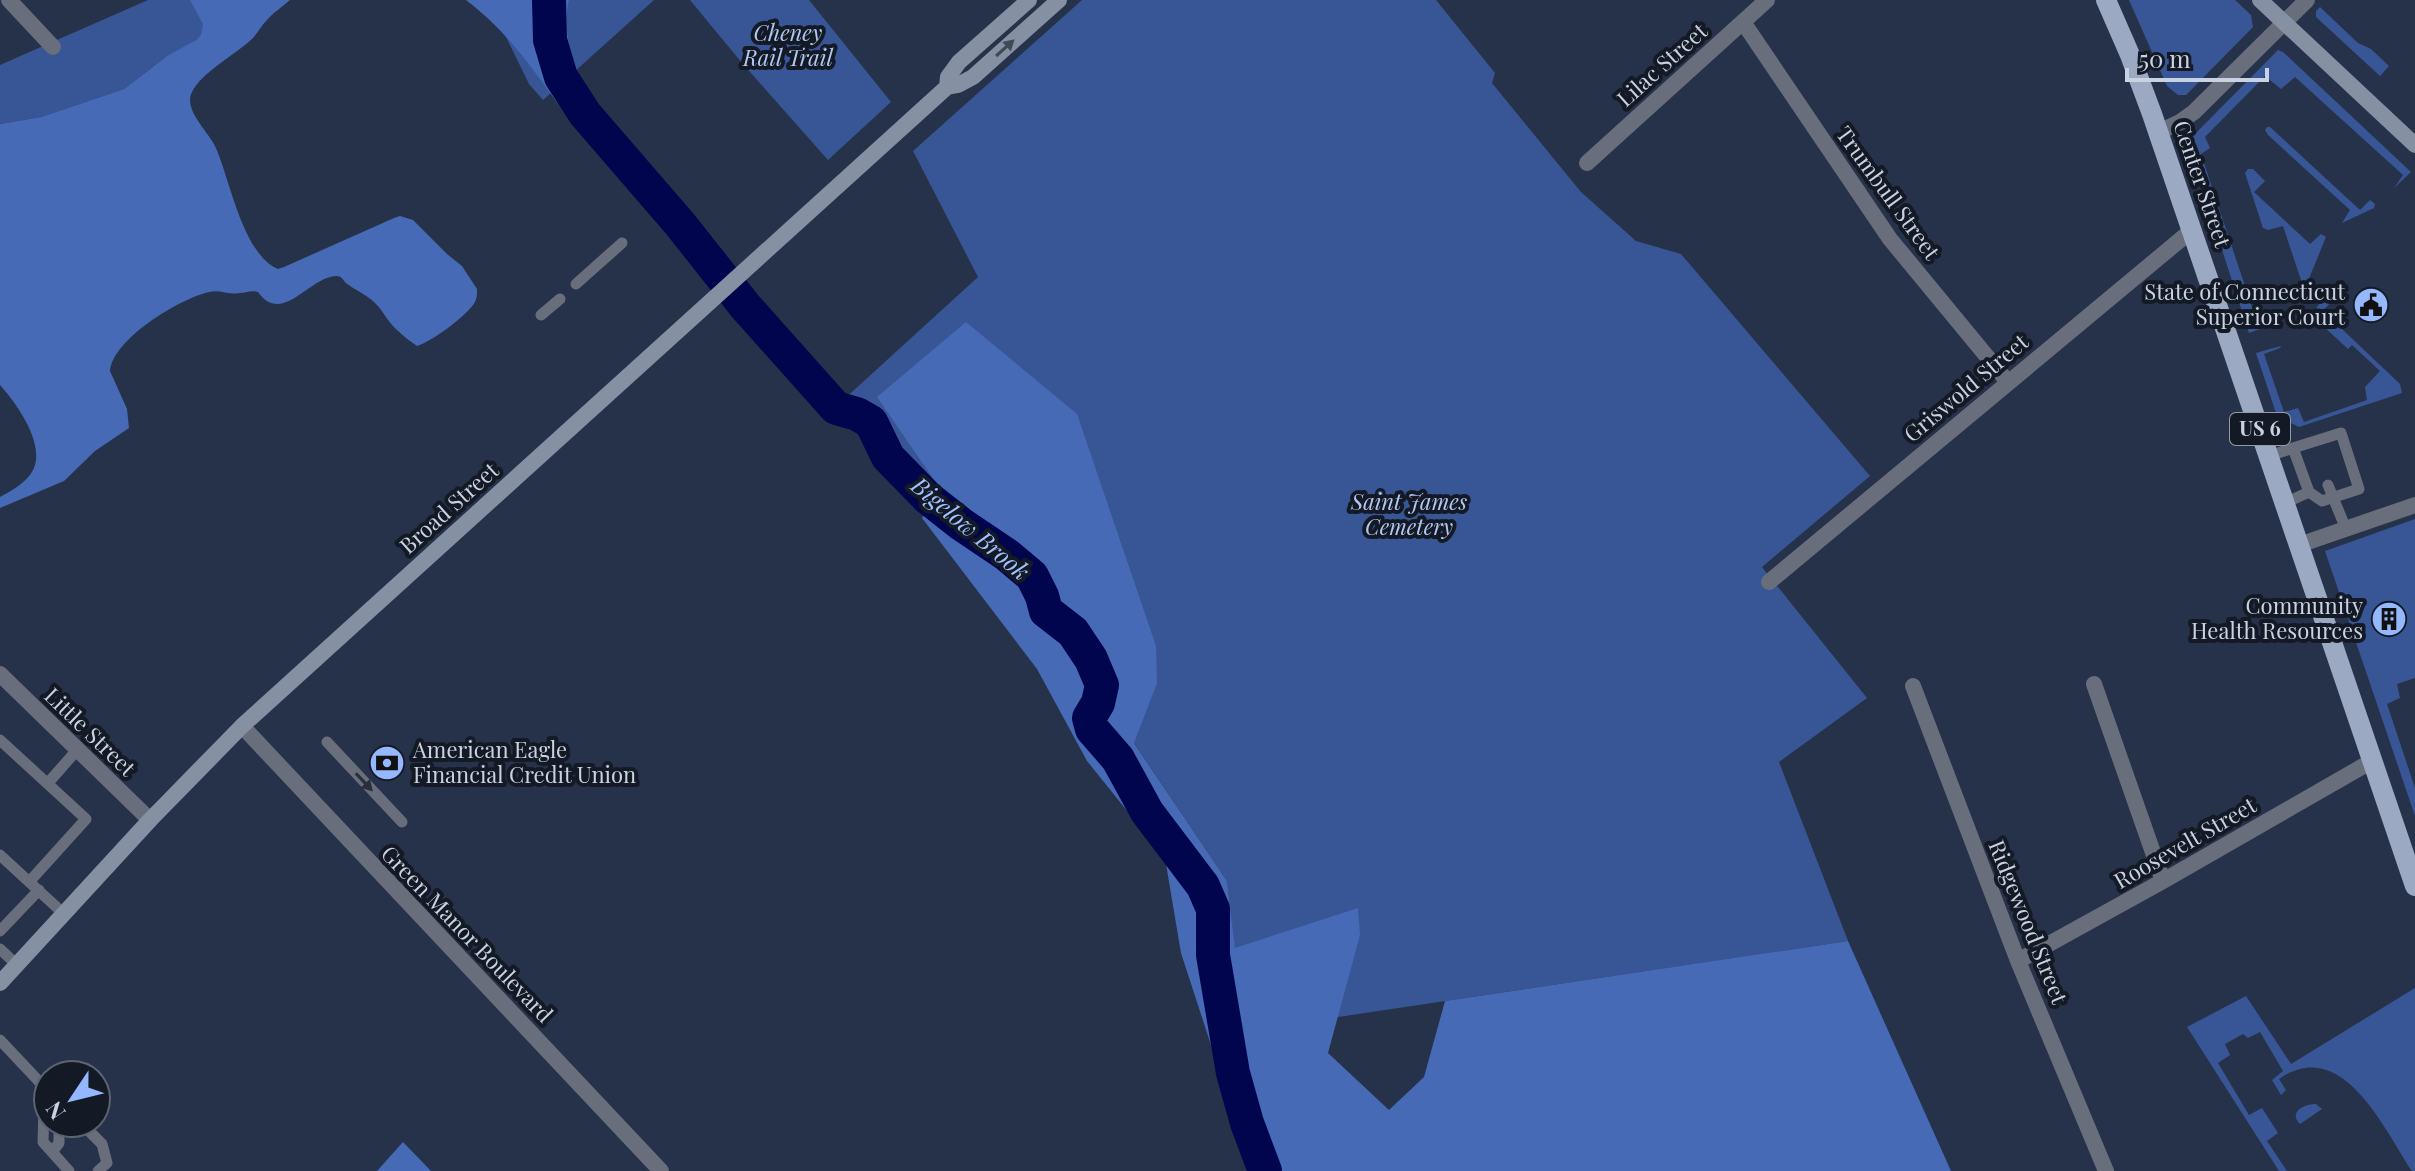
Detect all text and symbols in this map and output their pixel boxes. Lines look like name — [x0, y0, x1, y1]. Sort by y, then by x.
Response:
street label: Lilac Street — [1610, 15, 1714, 113]
park label: Cheney Rail Trail — [742, 17, 834, 72]
scale bar — [2127, 32, 2267, 82]
one-way arrow — [995, 40, 1015, 57]
text: 50 m — [2139, 42, 2191, 74]
street label: Center Street — [2167, 116, 2239, 252]
street label: Trumbull Street — [1830, 120, 1948, 266]
place label: State of Connecticut Superior Court — [2144, 276, 2346, 331]
public building icon: State of Connecticut Superior Court — [2352, 286, 2390, 324]
street label: Griswold Street — [1897, 326, 2035, 448]
road number: US 6 — [2230, 413, 2290, 445]
street label: Broad Street — [392, 454, 505, 560]
water label: Bigelow Brook — [905, 468, 1037, 586]
park label: Saint James Cemetery — [1350, 486, 1468, 541]
place label: Community Health Resources — [2191, 590, 2363, 645]
building icon: Community Health Resources — [2370, 600, 2408, 638]
street label: Little Street — [39, 680, 144, 783]
place label: American Eagle Financial Credit Union — [412, 734, 636, 789]
bank icon: American Eagle Financial Credit Union — [368, 744, 406, 782]
one-way arrow — [355, 772, 373, 791]
street label: Roosevelt Street — [2108, 789, 2262, 895]
street label: Ridgewood Street — [1982, 835, 2076, 1009]
street label: Green Manor Boulevard — [375, 838, 560, 1028]
north arrow — [32, 1059, 112, 1139]
text: N — [38, 1096, 72, 1126]

